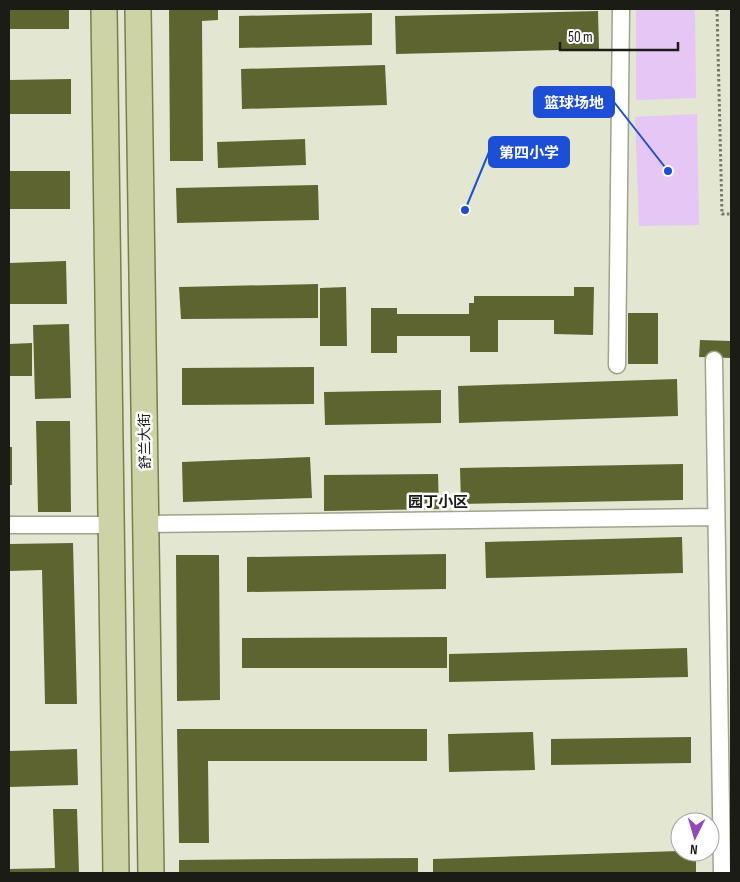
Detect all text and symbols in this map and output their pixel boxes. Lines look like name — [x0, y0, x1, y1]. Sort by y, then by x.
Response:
scale bar — [560, 20, 678, 52]
text: 50 m — [568, 28, 593, 47]
callout: 篮球场地 — [534, 87, 614, 117]
text: 篮球场地 — [544, 94, 604, 113]
callout: 第四小学 — [489, 137, 569, 167]
text: 第四小学 — [499, 144, 559, 163]
street label: 舒兰大街 — [136, 413, 154, 469]
district label: 园丁小区 — [408, 493, 468, 512]
north arrow — [670, 812, 720, 862]
text: N — [689, 841, 698, 858]

